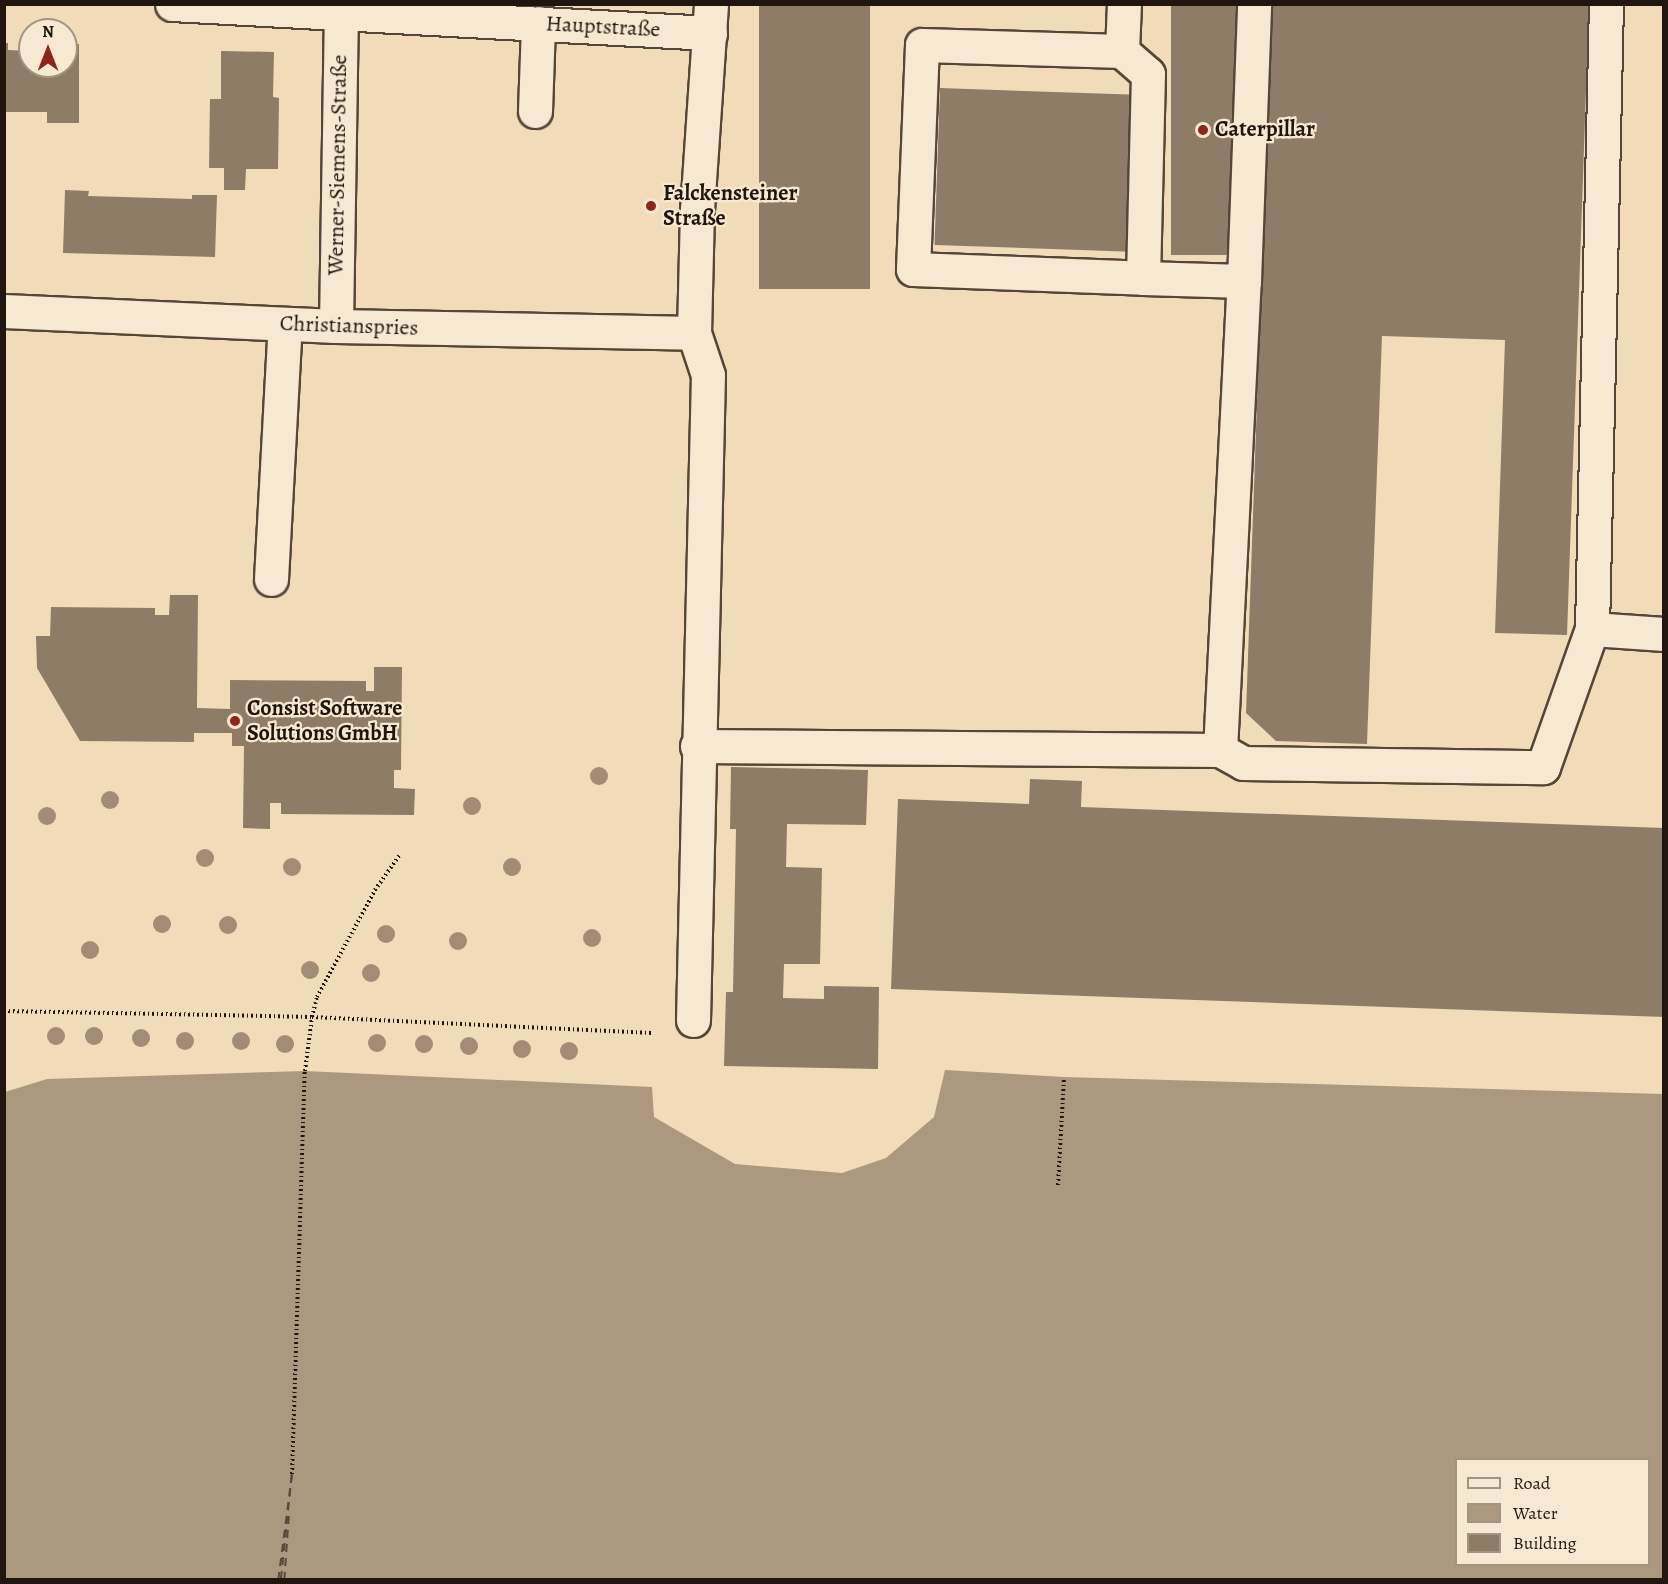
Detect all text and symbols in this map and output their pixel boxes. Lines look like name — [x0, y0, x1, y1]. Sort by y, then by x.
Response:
street label: Hauptstraße — [545, 11, 661, 43]
north arrow — [18, 18, 78, 78]
text: N — [42, 21, 54, 43]
street label: Werner-Siemens-Straße — [323, 55, 353, 275]
place label: Caterpillar — [1215, 117, 1315, 143]
marker: Caterpillar — [1196, 123, 1210, 137]
place label: Falckensteiner Straße — [663, 180, 798, 231]
marker: Falckensteiner Straße — [644, 199, 658, 213]
street label: Christianspries — [279, 310, 419, 342]
place label: Consist Software Solutions GmbH — [247, 695, 403, 746]
marker: Consist Software Solutions GmbH — [228, 714, 242, 728]
legend — [1455, 1458, 1650, 1566]
text: Road — [1513, 1471, 1550, 1495]
text: Water — [1513, 1501, 1558, 1525]
text: Building — [1513, 1531, 1577, 1555]

